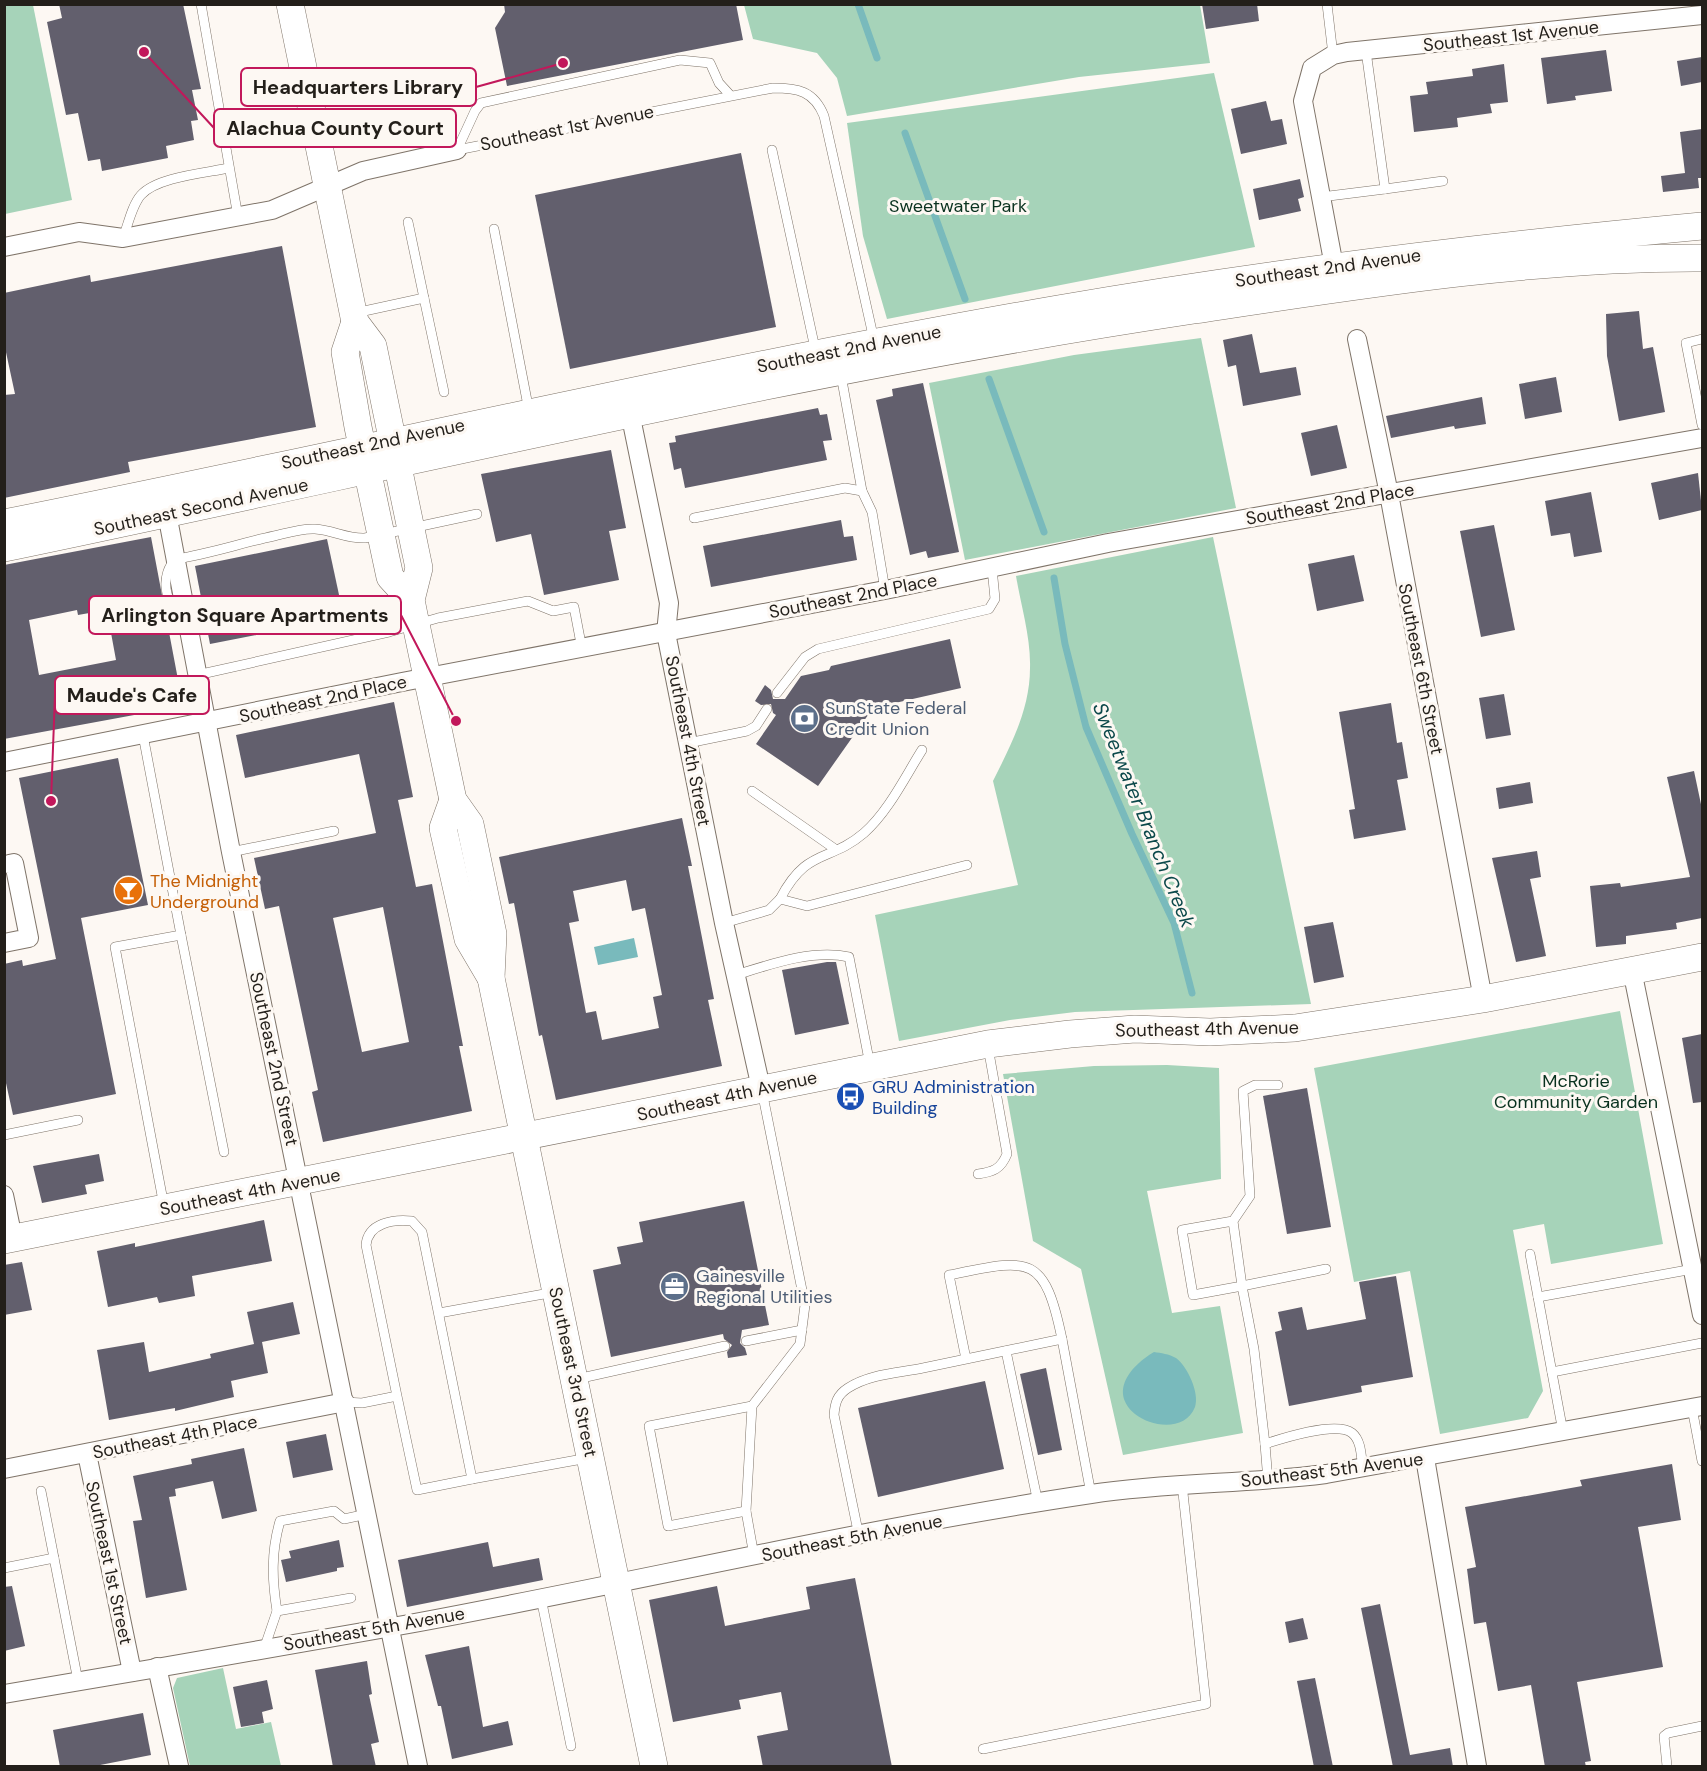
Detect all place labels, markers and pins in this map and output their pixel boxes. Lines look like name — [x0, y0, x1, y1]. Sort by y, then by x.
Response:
callout: Headquarters Library — [241, 68, 476, 106]
callout: Alachua County Court — [214, 109, 456, 147]
callout: Arlington Square Apartments — [89, 596, 401, 634]
callout: Maude's Cafe — [55, 676, 209, 714]
place label: SunState Federal Credit Union — [825, 696, 966, 741]
bank icon: SunState Federal Credit Union — [788, 702, 820, 734]
place label: The Midnight Underground — [150, 869, 259, 914]
bar icon: The Midnight Underground — [113, 875, 145, 907]
place label: GRU Administration Building — [872, 1075, 1035, 1120]
bus stop icon: GRU Administration Building — [835, 1081, 867, 1113]
place label: Gainesville Regional Utilities — [696, 1264, 832, 1309]
office icon: Gainesville Regional Utilities — [659, 1270, 691, 1302]

